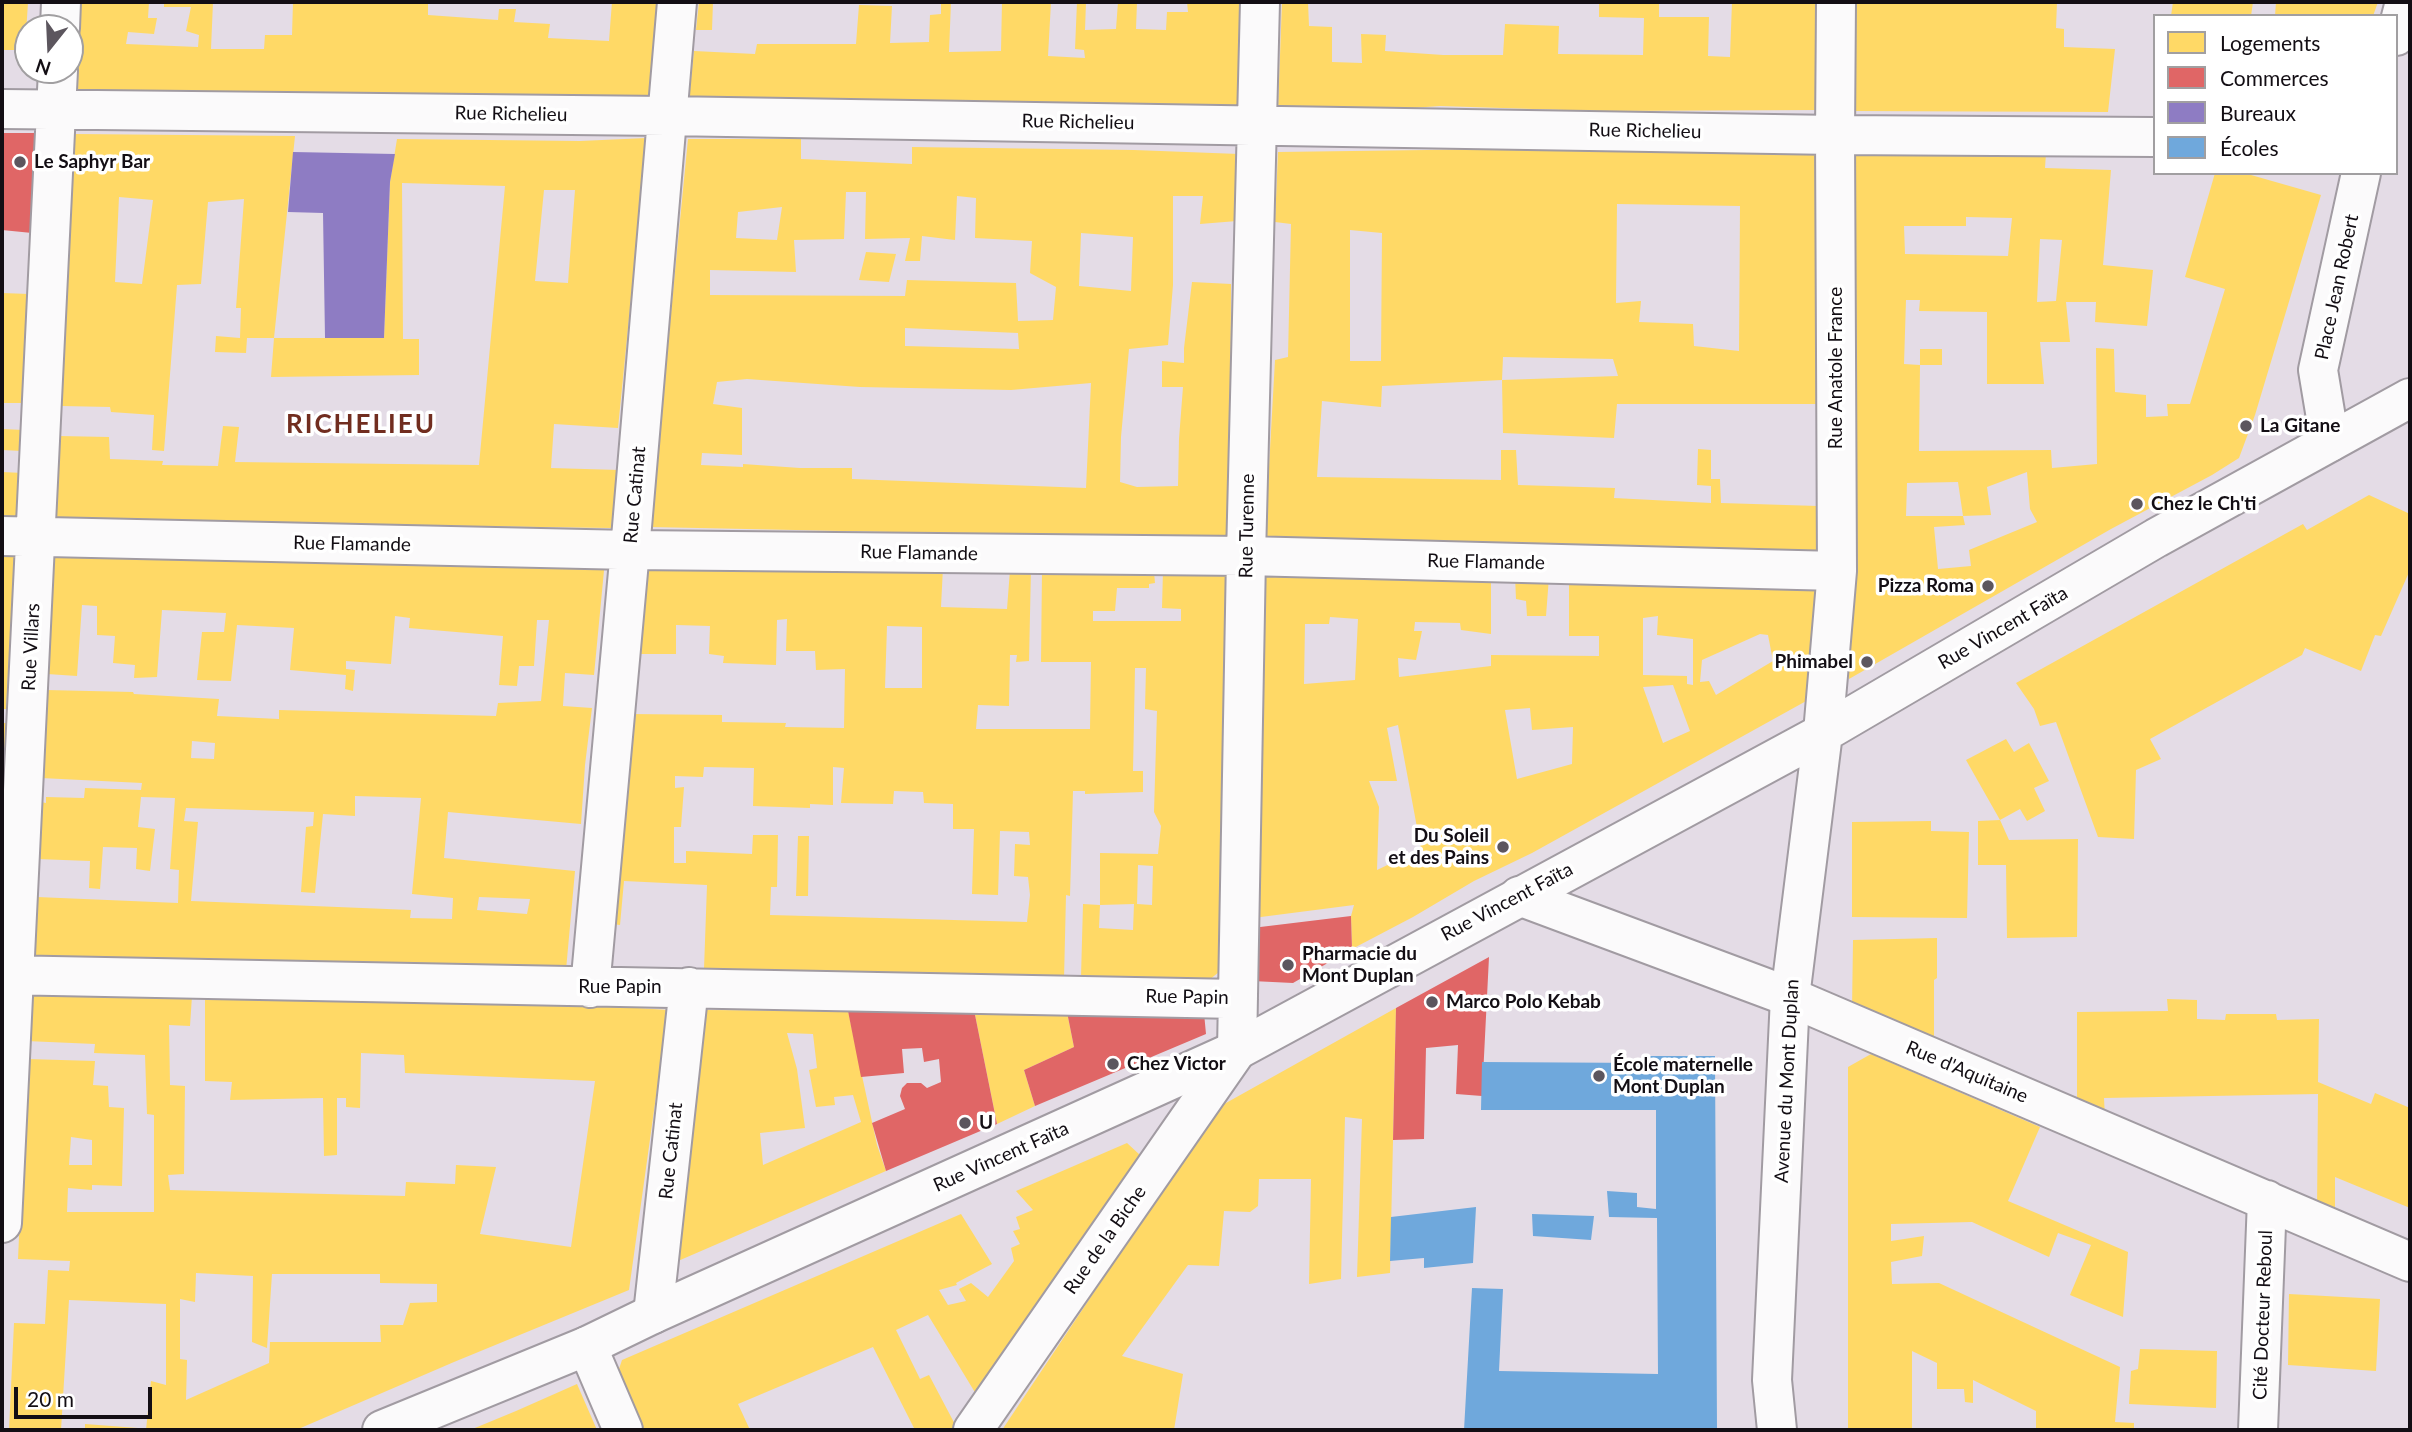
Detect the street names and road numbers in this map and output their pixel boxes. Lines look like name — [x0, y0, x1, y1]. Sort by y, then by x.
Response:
street label: Rue Richelieu — [454, 102, 568, 126]
street label: Rue Richelieu — [1021, 110, 1135, 134]
street label: Rue Richelieu — [1588, 119, 1702, 143]
street label: Place Jean Robert — [2310, 212, 2364, 362]
street label: Rue Anatole France — [1825, 287, 1847, 449]
street label: Rue Catinat — [619, 445, 651, 545]
street label: Rue Turenne — [1235, 473, 1259, 579]
street label: Rue Flamande — [293, 532, 411, 556]
street label: Rue Flamande — [860, 541, 978, 565]
street label: Rue Flamande — [1427, 550, 1545, 574]
street label: Rue Vincent Faïta — [1934, 582, 2072, 674]
street label: Rue Villars — [17, 603, 45, 691]
street label: Rue Vincent Faïta — [1437, 858, 1577, 946]
street label: Rue Papin — [578, 976, 662, 998]
street label: Avenue du Mont Duplan — [1770, 978, 1804, 1184]
street label: Rue Papin — [1145, 985, 1229, 1009]
street label: Rue d'Aquitaine — [1903, 1036, 2031, 1108]
street label: Rue Catinat — [655, 1101, 687, 1201]
street label: Rue Vincent Faïta — [930, 1117, 1072, 1197]
street label: Rue de la Biche — [1059, 1181, 1151, 1299]
street label: Cité Docteur Reboul — [2249, 1230, 2277, 1400]

